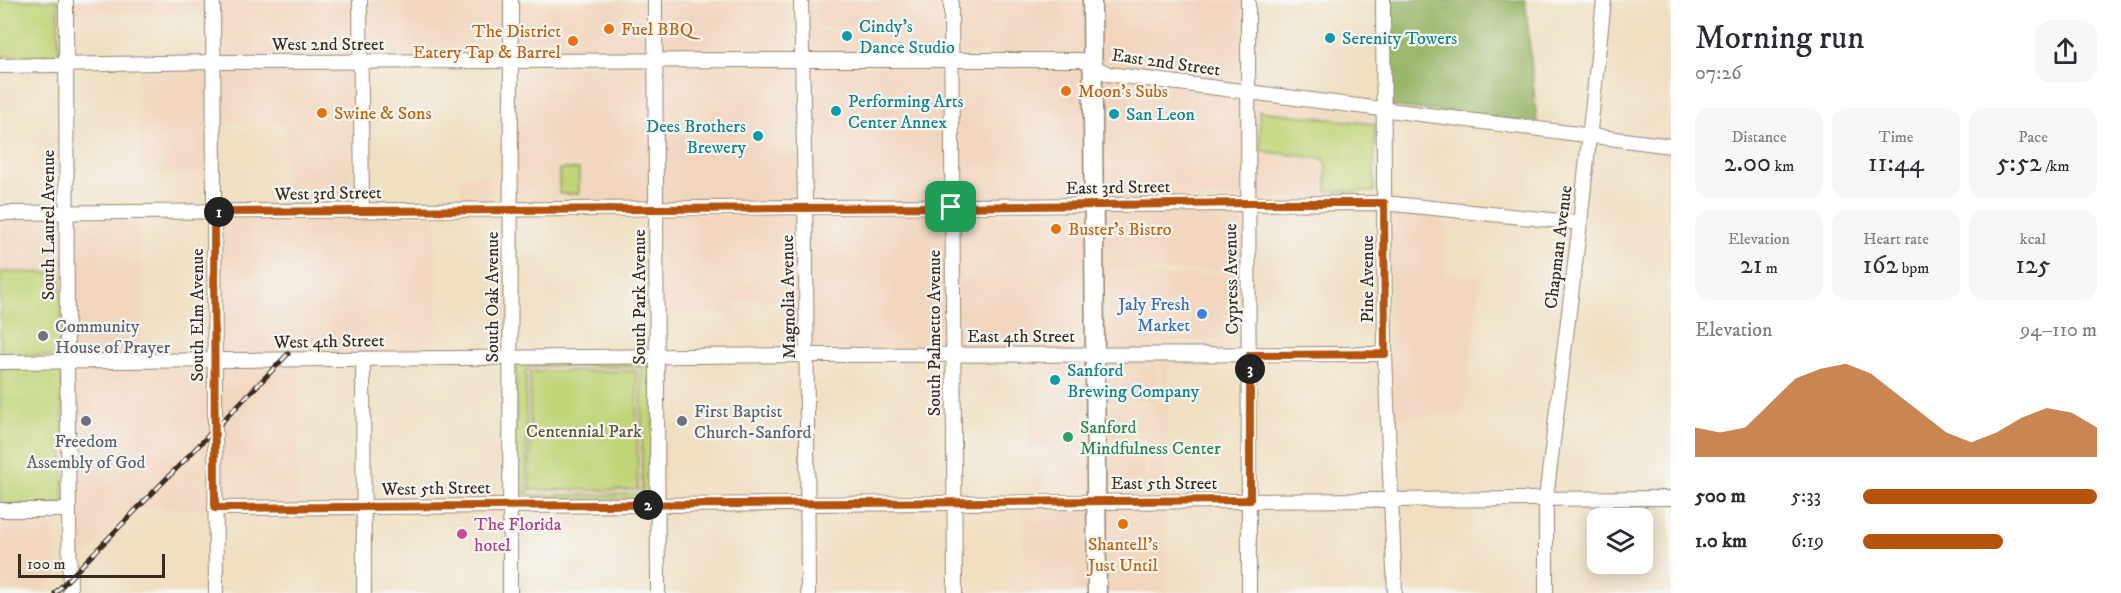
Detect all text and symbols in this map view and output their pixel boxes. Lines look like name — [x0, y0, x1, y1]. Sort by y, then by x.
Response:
place label: Cindy's Dance Studio — [859, 16, 955, 59]
text: Morning run — [1695, 18, 1864, 59]
place label: Fuel BBQ — [621, 19, 702, 41]
button: share — [2034, 20, 2097, 83]
place label: The District Eatery Tap & Barrel — [413, 21, 562, 64]
marker: Fuel BBQ — [602, 22, 616, 36]
place label: Serenity Towers — [1342, 28, 1457, 50]
marker: Cindy's Dance Studio — [840, 29, 854, 43]
marker: Serenity Towers — [1323, 31, 1337, 45]
street label: West 2nd Street — [271, 34, 384, 56]
marker: The District Eatery Tap & Barrel — [566, 34, 580, 48]
street label: East 2nd Street — [1110, 44, 1222, 82]
text: 07:26 — [1695, 61, 1742, 86]
place label: Moon's Subs — [1078, 81, 1168, 103]
marker: Moon's Subs — [1059, 84, 1073, 98]
place label: Performing Arts Center Annex — [848, 91, 964, 134]
place label: Swine & Sons — [334, 103, 431, 125]
marker: Performing Arts Center Annex — [829, 104, 843, 118]
place label: San Leon — [1126, 104, 1196, 126]
marker: Swine & Sons — [315, 106, 329, 120]
marker: San Leon — [1107, 107, 1121, 121]
place label: Dees Brothers Brewery — [646, 116, 746, 159]
text: Distance — [1731, 127, 1787, 147]
text: Time — [1879, 127, 1913, 147]
text: Pace — [2018, 127, 2048, 147]
marker: Dees Brothers Brewery — [751, 129, 765, 143]
text: 2.00 — [1724, 147, 1771, 180]
text: 11:44 — [1868, 147, 1924, 180]
text: 5:52 — [1996, 147, 2042, 180]
street label: South Laurel Avenue — [38, 150, 60, 300]
text: km — [1771, 156, 1794, 176]
text: /km — [2042, 156, 2070, 176]
street label: East 3rd Street — [1065, 176, 1171, 200]
pin — [925, 181, 976, 232]
street label: West 3rd Street — [273, 182, 382, 206]
street label: Chapman Avenue — [1540, 184, 1577, 310]
icon: arrive — [934, 190, 967, 223]
pin: 1 — [204, 197, 234, 227]
text: 1 — [216, 202, 222, 222]
place label: Buster's Bistro — [1068, 219, 1172, 241]
marker: Buster's Bistro — [1049, 222, 1063, 236]
street label: Cypress Avenue — [1220, 223, 1244, 335]
street label: South Park Avenue — [629, 229, 651, 365]
text: Elevation — [1728, 229, 1790, 249]
text: Heart rate — [1863, 229, 1929, 249]
text: kcal — [2020, 229, 2046, 249]
street label: South Oak Avenue — [482, 231, 504, 363]
street label: Magnolia Avenue — [777, 235, 801, 359]
street label: Pine Avenue — [1357, 235, 1379, 323]
street label: South Elm Avenue — [187, 248, 209, 382]
text: 21 — [1740, 249, 1762, 282]
text: 162 — [1863, 249, 1898, 282]
text: 125 — [2015, 249, 2051, 282]
street label: South Palmetto Avenue — [924, 250, 946, 416]
text: m — [1762, 258, 1778, 278]
text: bpm — [1898, 258, 1929, 278]
place label: Jaly Fresh Market — [1116, 294, 1191, 337]
marker: Jaly Fresh Market — [1195, 307, 1209, 321]
place label: Community House of Prayer — [55, 316, 171, 359]
text: Elevation — [1695, 318, 1772, 343]
text: 94–110 m — [2020, 318, 2097, 343]
street label: East 4th Street — [967, 326, 1075, 348]
marker: Community House of Prayer — [36, 329, 50, 343]
street label: West 4th Street — [272, 330, 385, 354]
pin: 3 — [1235, 354, 1265, 384]
text: 3 — [1247, 359, 1253, 379]
place label: Sanford Brewing Company — [1067, 360, 1200, 403]
marker: Sanford Brewing Company — [1048, 373, 1062, 387]
place label: First Baptist Church-Sanford — [694, 401, 812, 444]
marker: Freedom Assembly of God — [79, 414, 93, 428]
marker: First Baptist Church-Sanford — [675, 414, 689, 428]
place label: Sanford Mindfulness Center — [1080, 417, 1221, 460]
park label: Centennial Park — [526, 421, 642, 443]
marker: Sanford Mindfulness Center — [1061, 430, 1075, 444]
place label: Freedom Assembly of God — [27, 431, 145, 474]
street label: East 5th Street — [1111, 473, 1218, 495]
street label: West 5th Street — [380, 477, 491, 501]
text: 500 m — [1695, 484, 1746, 509]
text: 5:33 — [1791, 484, 1821, 509]
pin: 2 — [633, 490, 663, 520]
text: 2 — [644, 495, 652, 515]
map controls — [1587, 508, 1653, 574]
button: layers — [1587, 508, 1653, 574]
place label: The Florida hotel — [474, 514, 562, 557]
marker: Shantell's Just Until — [1116, 517, 1130, 531]
marker: The Florida hotel — [455, 527, 469, 541]
text: 1.0 km — [1695, 529, 1747, 554]
text: 6:19 — [1791, 529, 1824, 554]
place label: Shantell's Just Until — [1086, 534, 1158, 577]
scale bar — [18, 551, 165, 578]
text: 100 m — [27, 554, 66, 574]

